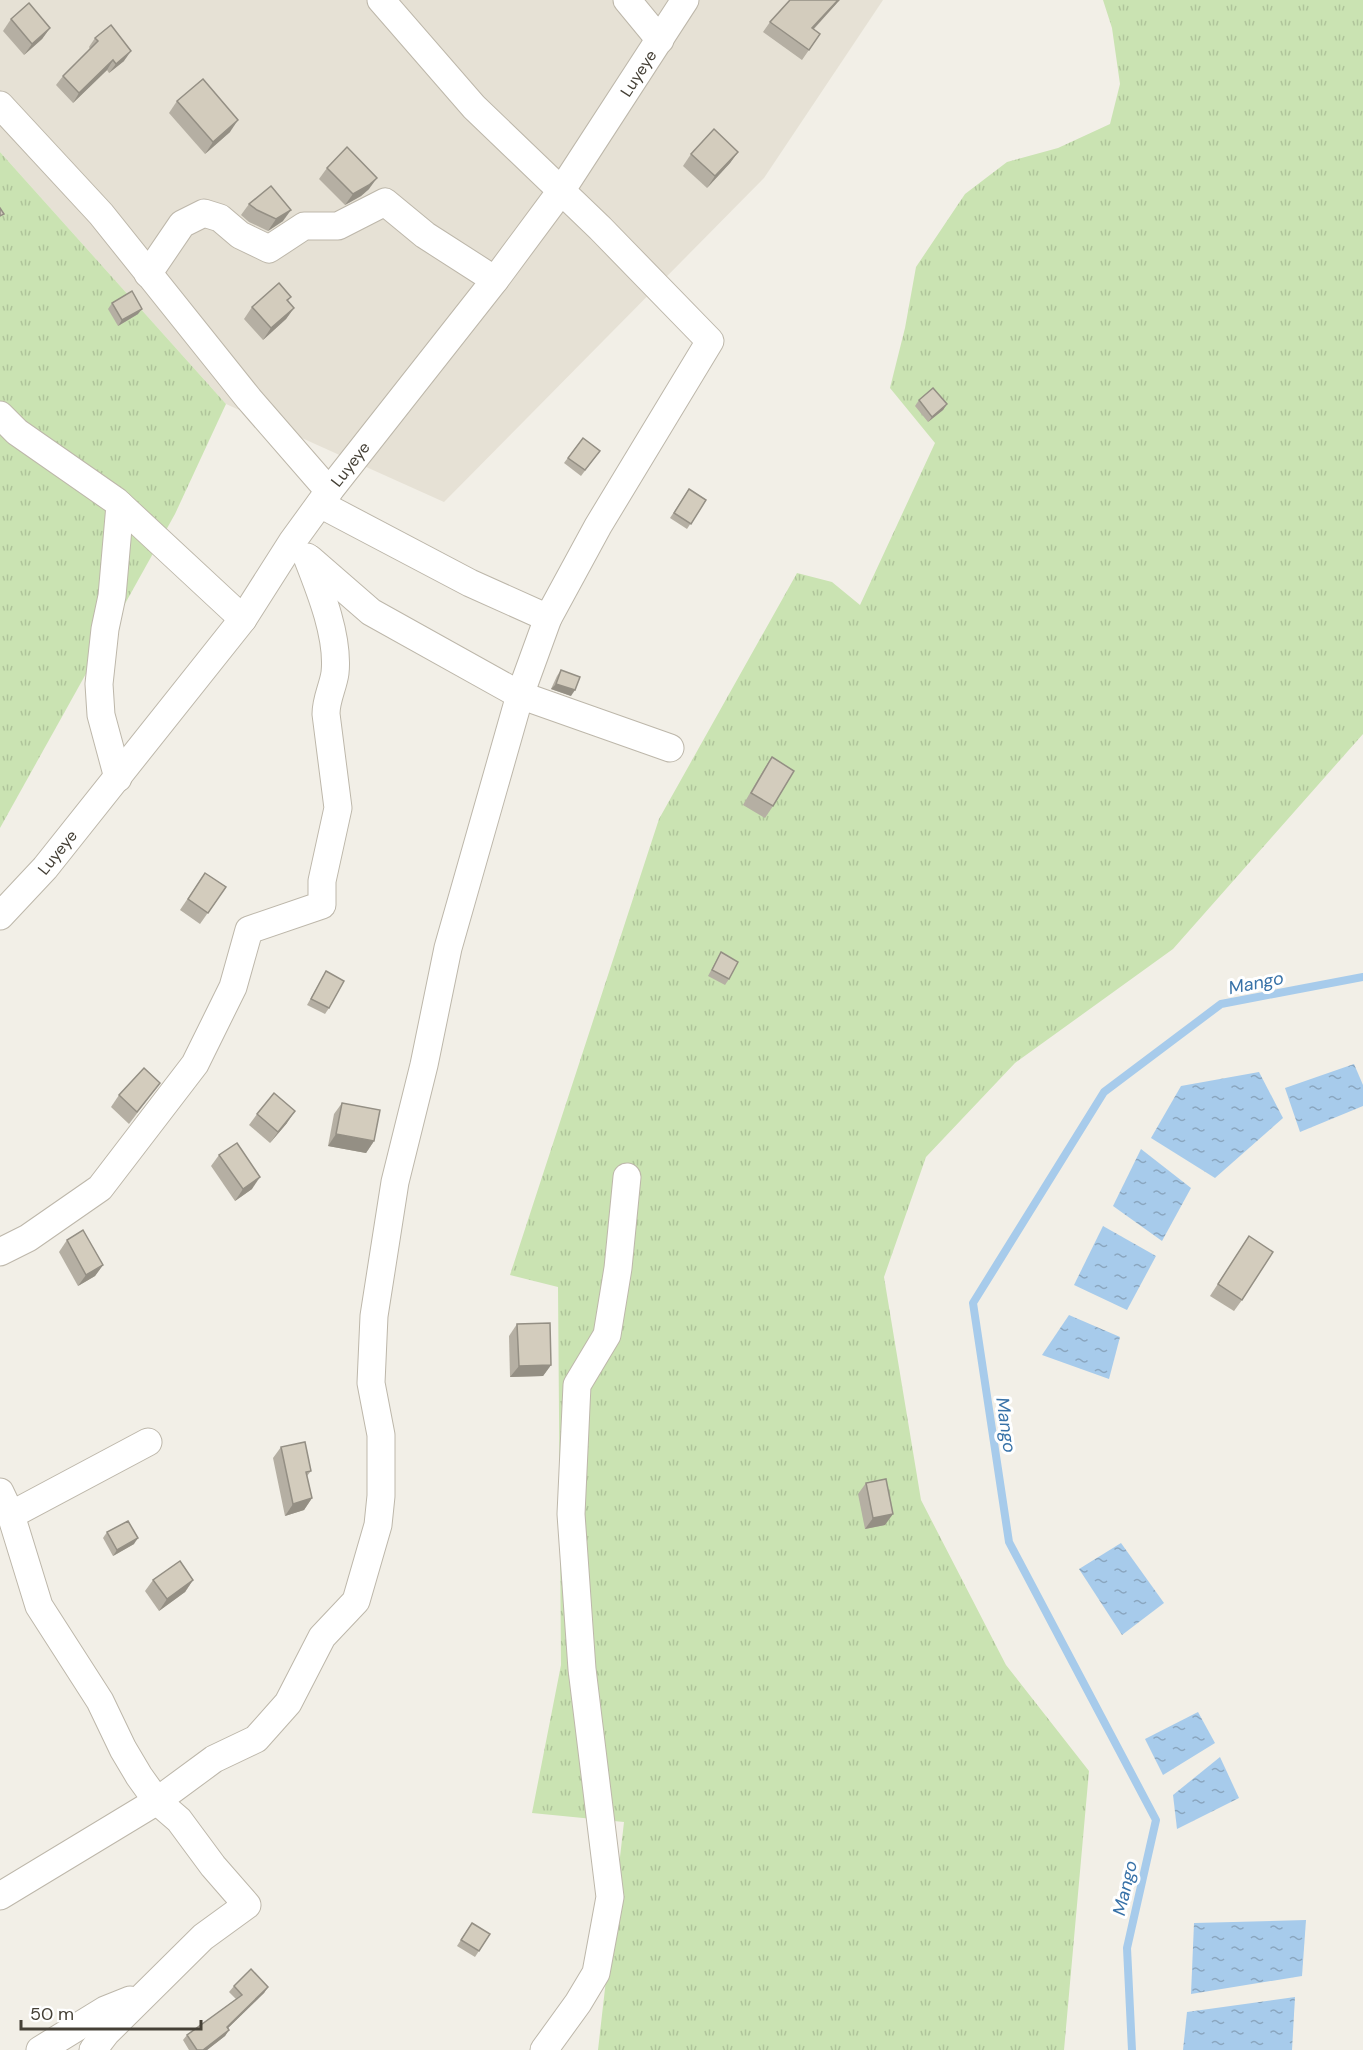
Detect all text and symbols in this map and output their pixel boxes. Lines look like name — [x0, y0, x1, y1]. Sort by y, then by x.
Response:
street label: Luyeye — [616, 46, 661, 101]
street label: Luyeye — [326, 437, 375, 491]
street label: Luyeye — [33, 826, 82, 879]
water label: Mango — [1226, 966, 1286, 1000]
water label: Mango — [990, 1396, 1022, 1454]
water label: Mango — [1107, 1858, 1143, 1918]
scale bar — [21, 1993, 201, 2031]
text: 50 m — [30, 2002, 74, 2026]

